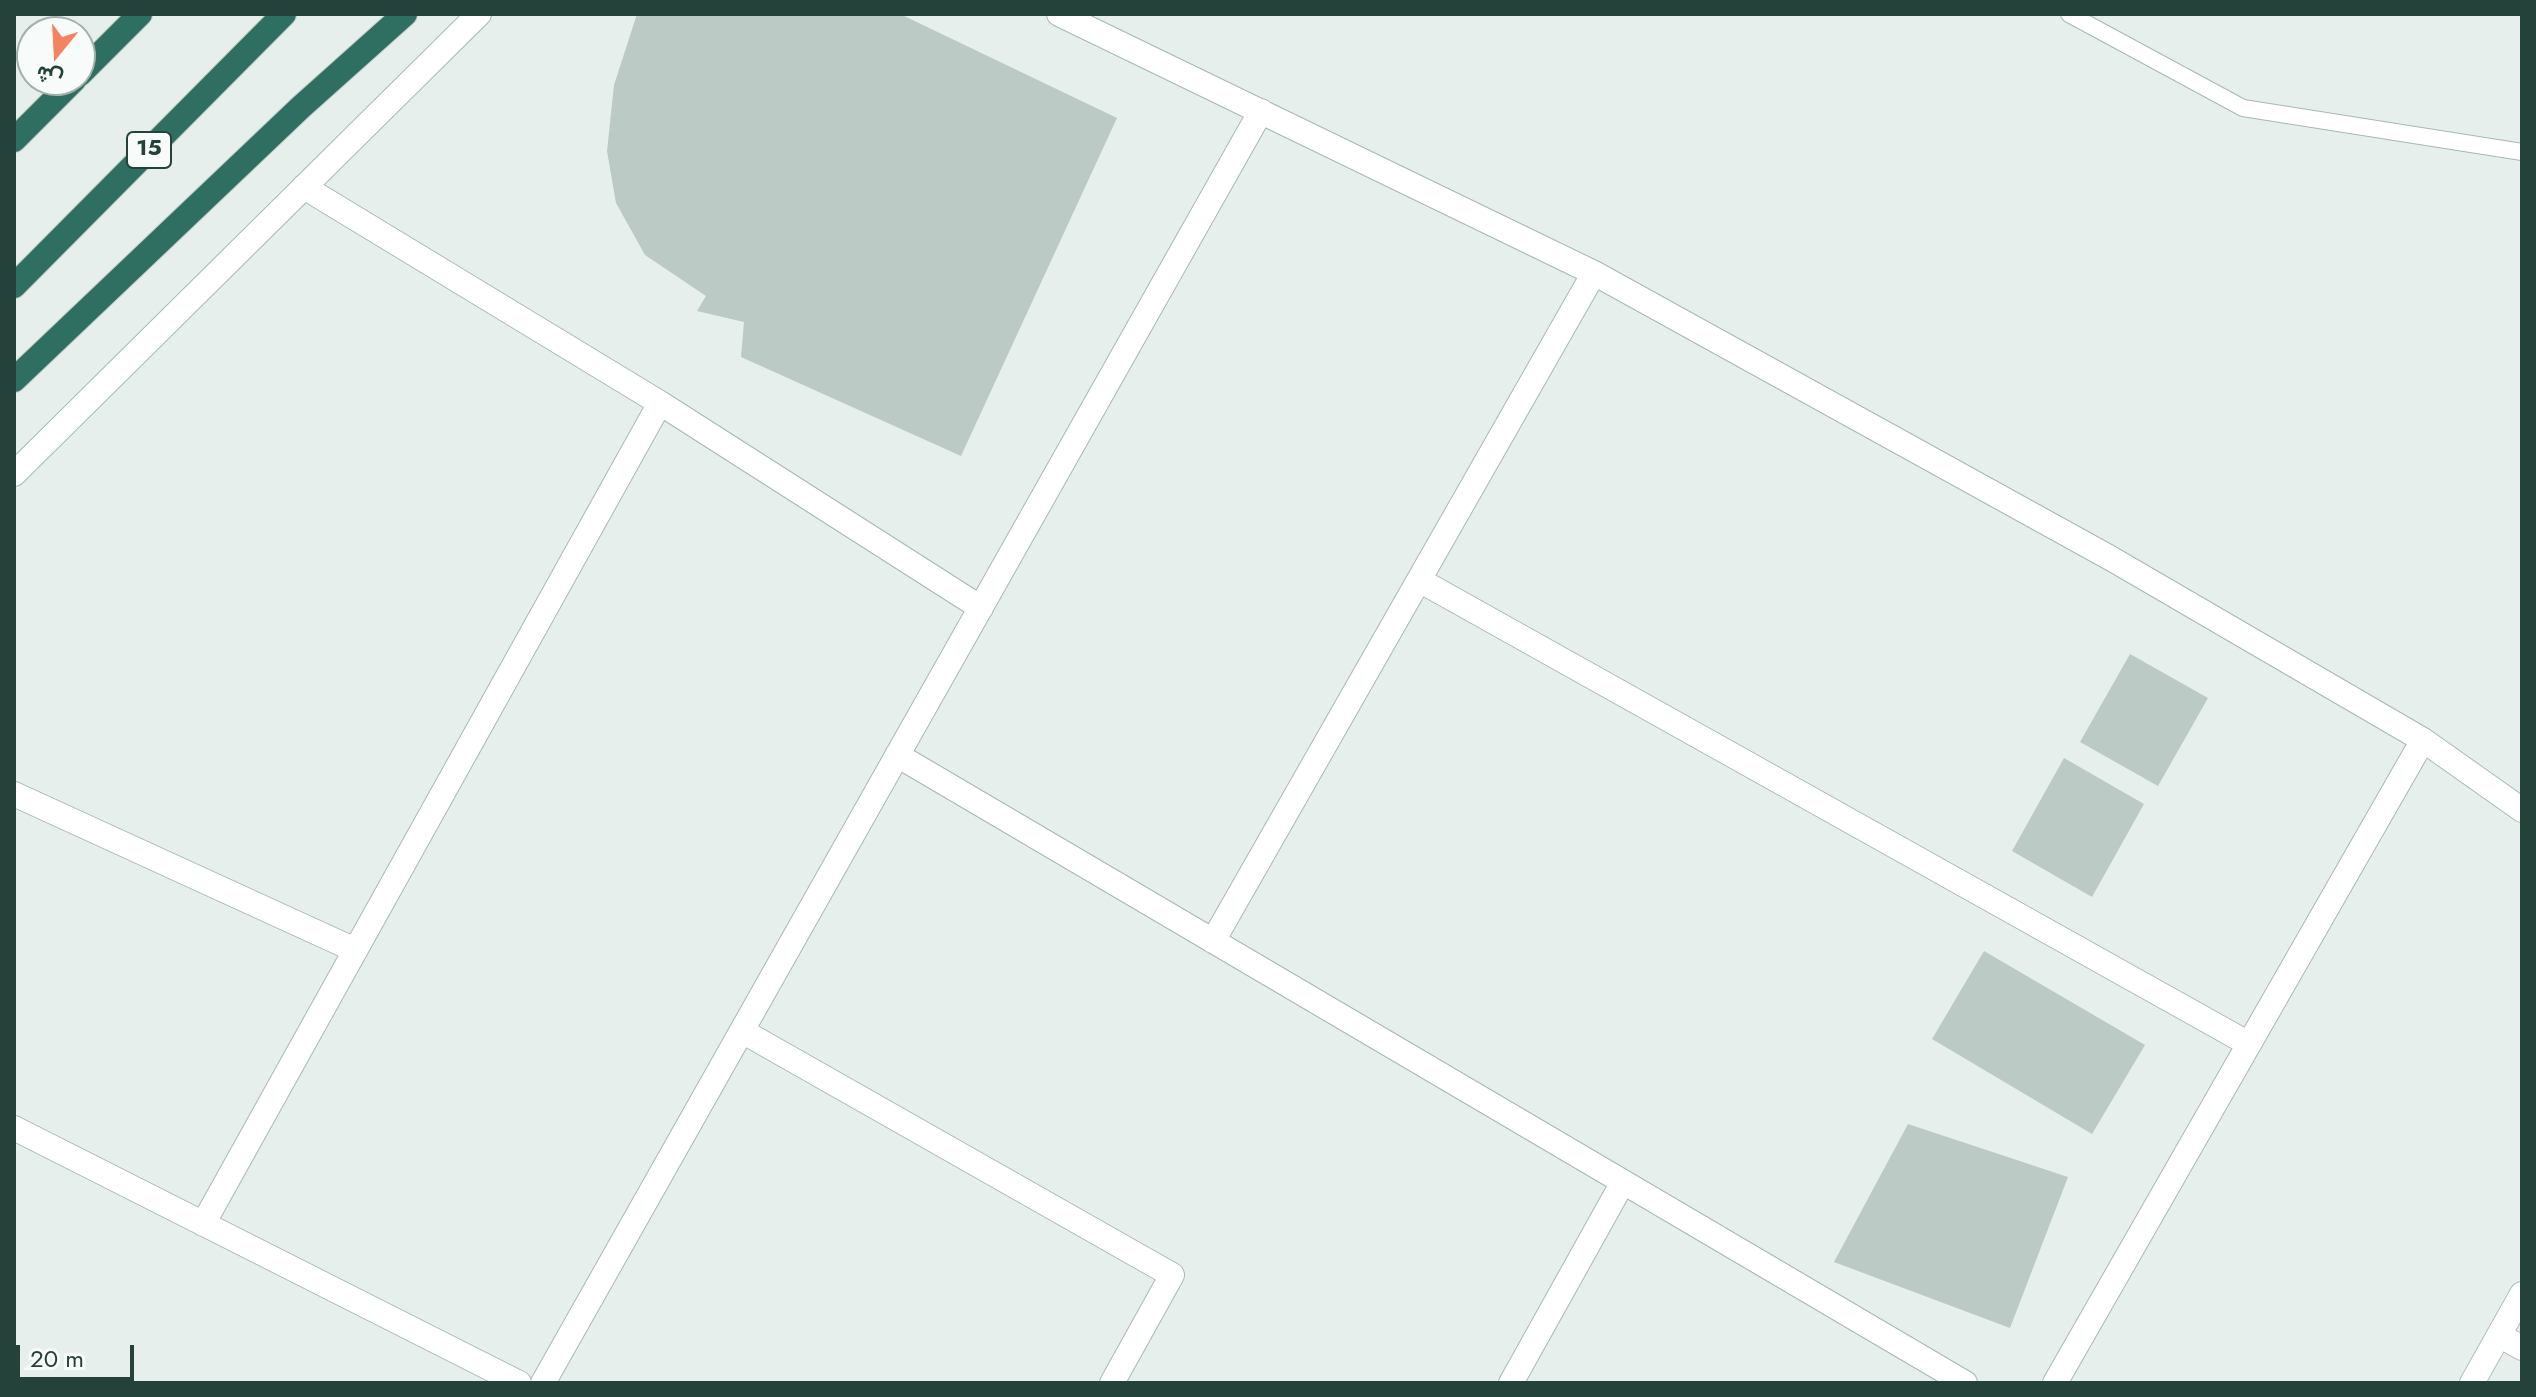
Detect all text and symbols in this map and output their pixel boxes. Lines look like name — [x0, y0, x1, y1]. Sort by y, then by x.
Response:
north arrow — [16, 16, 96, 96]
text: ش — [32, 58, 67, 96]
road number: 15 — [127, 132, 171, 168]
scale bar — [20, 1329, 138, 1379]
text: 20 m — [30, 1341, 84, 1376]

